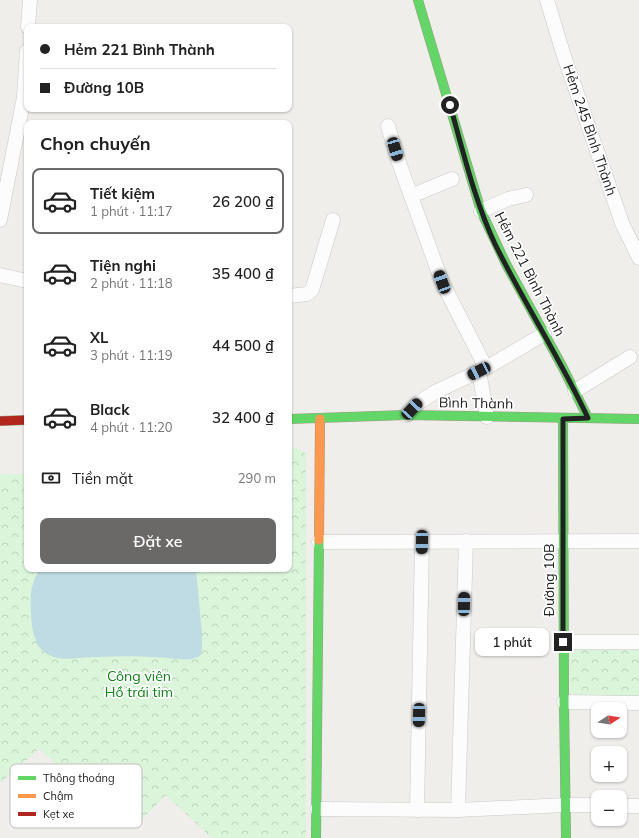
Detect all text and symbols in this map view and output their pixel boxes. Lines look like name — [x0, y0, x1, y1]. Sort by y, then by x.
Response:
text: Hẻm 221 Bình Thành — [64, 40, 215, 59]
street label: Hẻm 245 Bình Thành — [559, 62, 621, 198]
text: Đường 10B — [64, 78, 144, 97]
route start — [441, 96, 459, 114]
text: Chọn chuyến — [40, 132, 151, 155]
car — [386, 136, 404, 162]
icon: car — [42, 183, 78, 219]
text: Tiết kiệm — [90, 184, 155, 203]
text: 26 200 ₫ — [212, 192, 274, 211]
text: 1 phút · 11:17 — [90, 203, 173, 219]
street label: Hẻm 221 Bình Thành — [491, 209, 569, 339]
icon: car — [42, 255, 78, 291]
text: Tiện nghi — [90, 256, 156, 275]
text: 35 400 ₫ — [212, 264, 274, 283]
car — [432, 269, 452, 295]
text: 2 phút · 11:18 — [90, 275, 173, 291]
icon: car — [42, 327, 78, 363]
text: XL — [90, 328, 108, 347]
text: 44 500 ₫ — [212, 336, 274, 355]
text: 3 phút · 11:19 — [90, 347, 173, 363]
car — [466, 360, 492, 382]
street label: Bình Thành — [439, 393, 513, 413]
car — [399, 396, 425, 422]
icon: car — [42, 399, 78, 435]
text: Black — [90, 400, 129, 419]
text: 32 400 ₫ — [212, 408, 274, 427]
text: 4 phút · 11:20 — [90, 419, 173, 435]
icon: cash — [40, 467, 62, 489]
text: Tiền mặt — [72, 469, 133, 488]
text: 290 m — [238, 470, 276, 486]
button: Đặt xe — [40, 518, 276, 564]
car — [416, 530, 428, 554]
street label: Đường 10B — [540, 543, 558, 617]
car — [458, 592, 470, 616]
callout: 1 phút — [475, 628, 549, 656]
route end — [554, 633, 572, 651]
text: 1 phút — [492, 634, 532, 650]
park label: Công viên Hồ trái tim — [105, 667, 173, 701]
north arrow — [591, 702, 627, 738]
map controls — [591, 702, 627, 826]
car — [413, 703, 425, 727]
button: + — [591, 746, 627, 782]
legend — [10, 764, 142, 828]
text: Thông thoáng — [43, 771, 115, 785]
text: Chậm — [43, 789, 73, 803]
button: − — [591, 790, 627, 826]
text: Kẹt xe — [43, 807, 74, 821]

